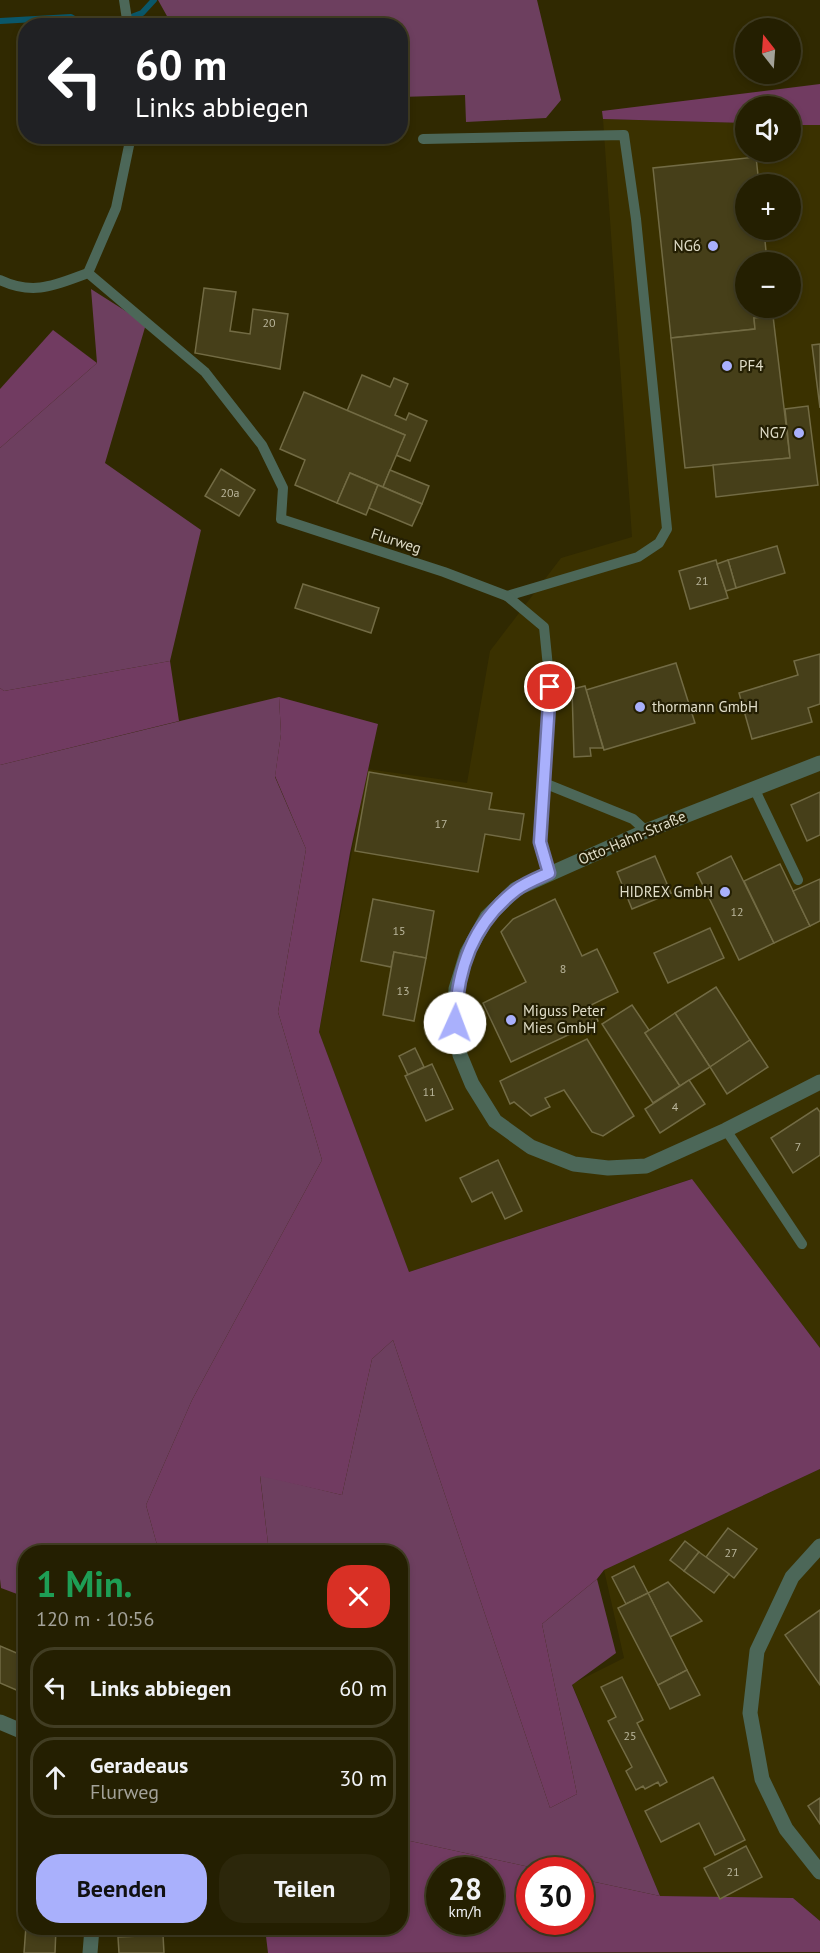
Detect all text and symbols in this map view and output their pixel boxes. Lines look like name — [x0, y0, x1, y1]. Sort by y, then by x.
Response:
north arrow — [735, 18, 801, 84]
map controls — [735, 18, 801, 318]
text: 60 m — [135, 37, 227, 92]
icon: left — [36, 42, 114, 120]
text: Links abbiegen — [135, 90, 309, 124]
button: sound — [735, 96, 801, 162]
button: + — [735, 174, 801, 240]
place label: NG6 — [674, 236, 701, 255]
marker: NG6 — [706, 239, 720, 253]
button: − — [735, 252, 801, 318]
house number: 20 — [262, 315, 276, 330]
place label: PF4 — [739, 356, 763, 375]
marker: PF4 — [720, 359, 734, 373]
place label: NG7 — [760, 423, 787, 442]
marker: NG7 — [792, 426, 806, 440]
house number: 20a — [220, 485, 240, 500]
street label: Flurweg — [369, 524, 424, 558]
house number: 21 — [695, 573, 709, 588]
pin — [524, 661, 575, 712]
icon: arrive — [533, 670, 566, 703]
place label: thormann GmbH — [652, 697, 758, 716]
marker: thormann GmbH — [633, 700, 647, 714]
street label: Otto-Hahn-Straße — [575, 806, 689, 869]
house number: 17 — [434, 816, 448, 831]
place label: HIDREX GmbH — [619, 882, 713, 901]
marker: HIDREX GmbH — [718, 885, 732, 899]
house number: 12 — [730, 904, 744, 919]
house number: 15 — [392, 923, 406, 938]
house number: 8 — [560, 961, 566, 976]
house number: 13 — [396, 983, 410, 998]
position arrow — [423, 991, 487, 1055]
place label: Miguss Peter Mies GmbH — [523, 1001, 605, 1037]
marker: Miguss Peter Mies GmbH — [504, 1013, 518, 1027]
house number: 11 — [422, 1084, 436, 1099]
house number: 4 — [672, 1099, 679, 1114]
house number: 7 — [795, 1139, 801, 1154]
house number: 27 — [724, 1545, 738, 1560]
text: 1 Min. — [36, 1560, 132, 1607]
button: close — [327, 1565, 390, 1628]
text: 120 m · 10:56 — [36, 1606, 154, 1632]
icon: left — [39, 1671, 72, 1704]
text: Links abbiegen — [90, 1674, 231, 1702]
text: 60 m — [339, 1674, 387, 1702]
house number: 25 — [623, 1728, 637, 1743]
text: Geradeaus — [90, 1751, 188, 1779]
icon: ahead — [39, 1761, 72, 1794]
text: 30 m — [339, 1764, 387, 1792]
text: Flurweg — [90, 1779, 159, 1805]
button: Beenden — [36, 1854, 207, 1923]
button: Teilen — [219, 1854, 390, 1923]
speed limit sign: 30 — [516, 1857, 594, 1935]
house number: 21 — [726, 1864, 740, 1879]
text: 28 — [448, 1869, 482, 1908]
text: km/h — [449, 1902, 481, 1921]

